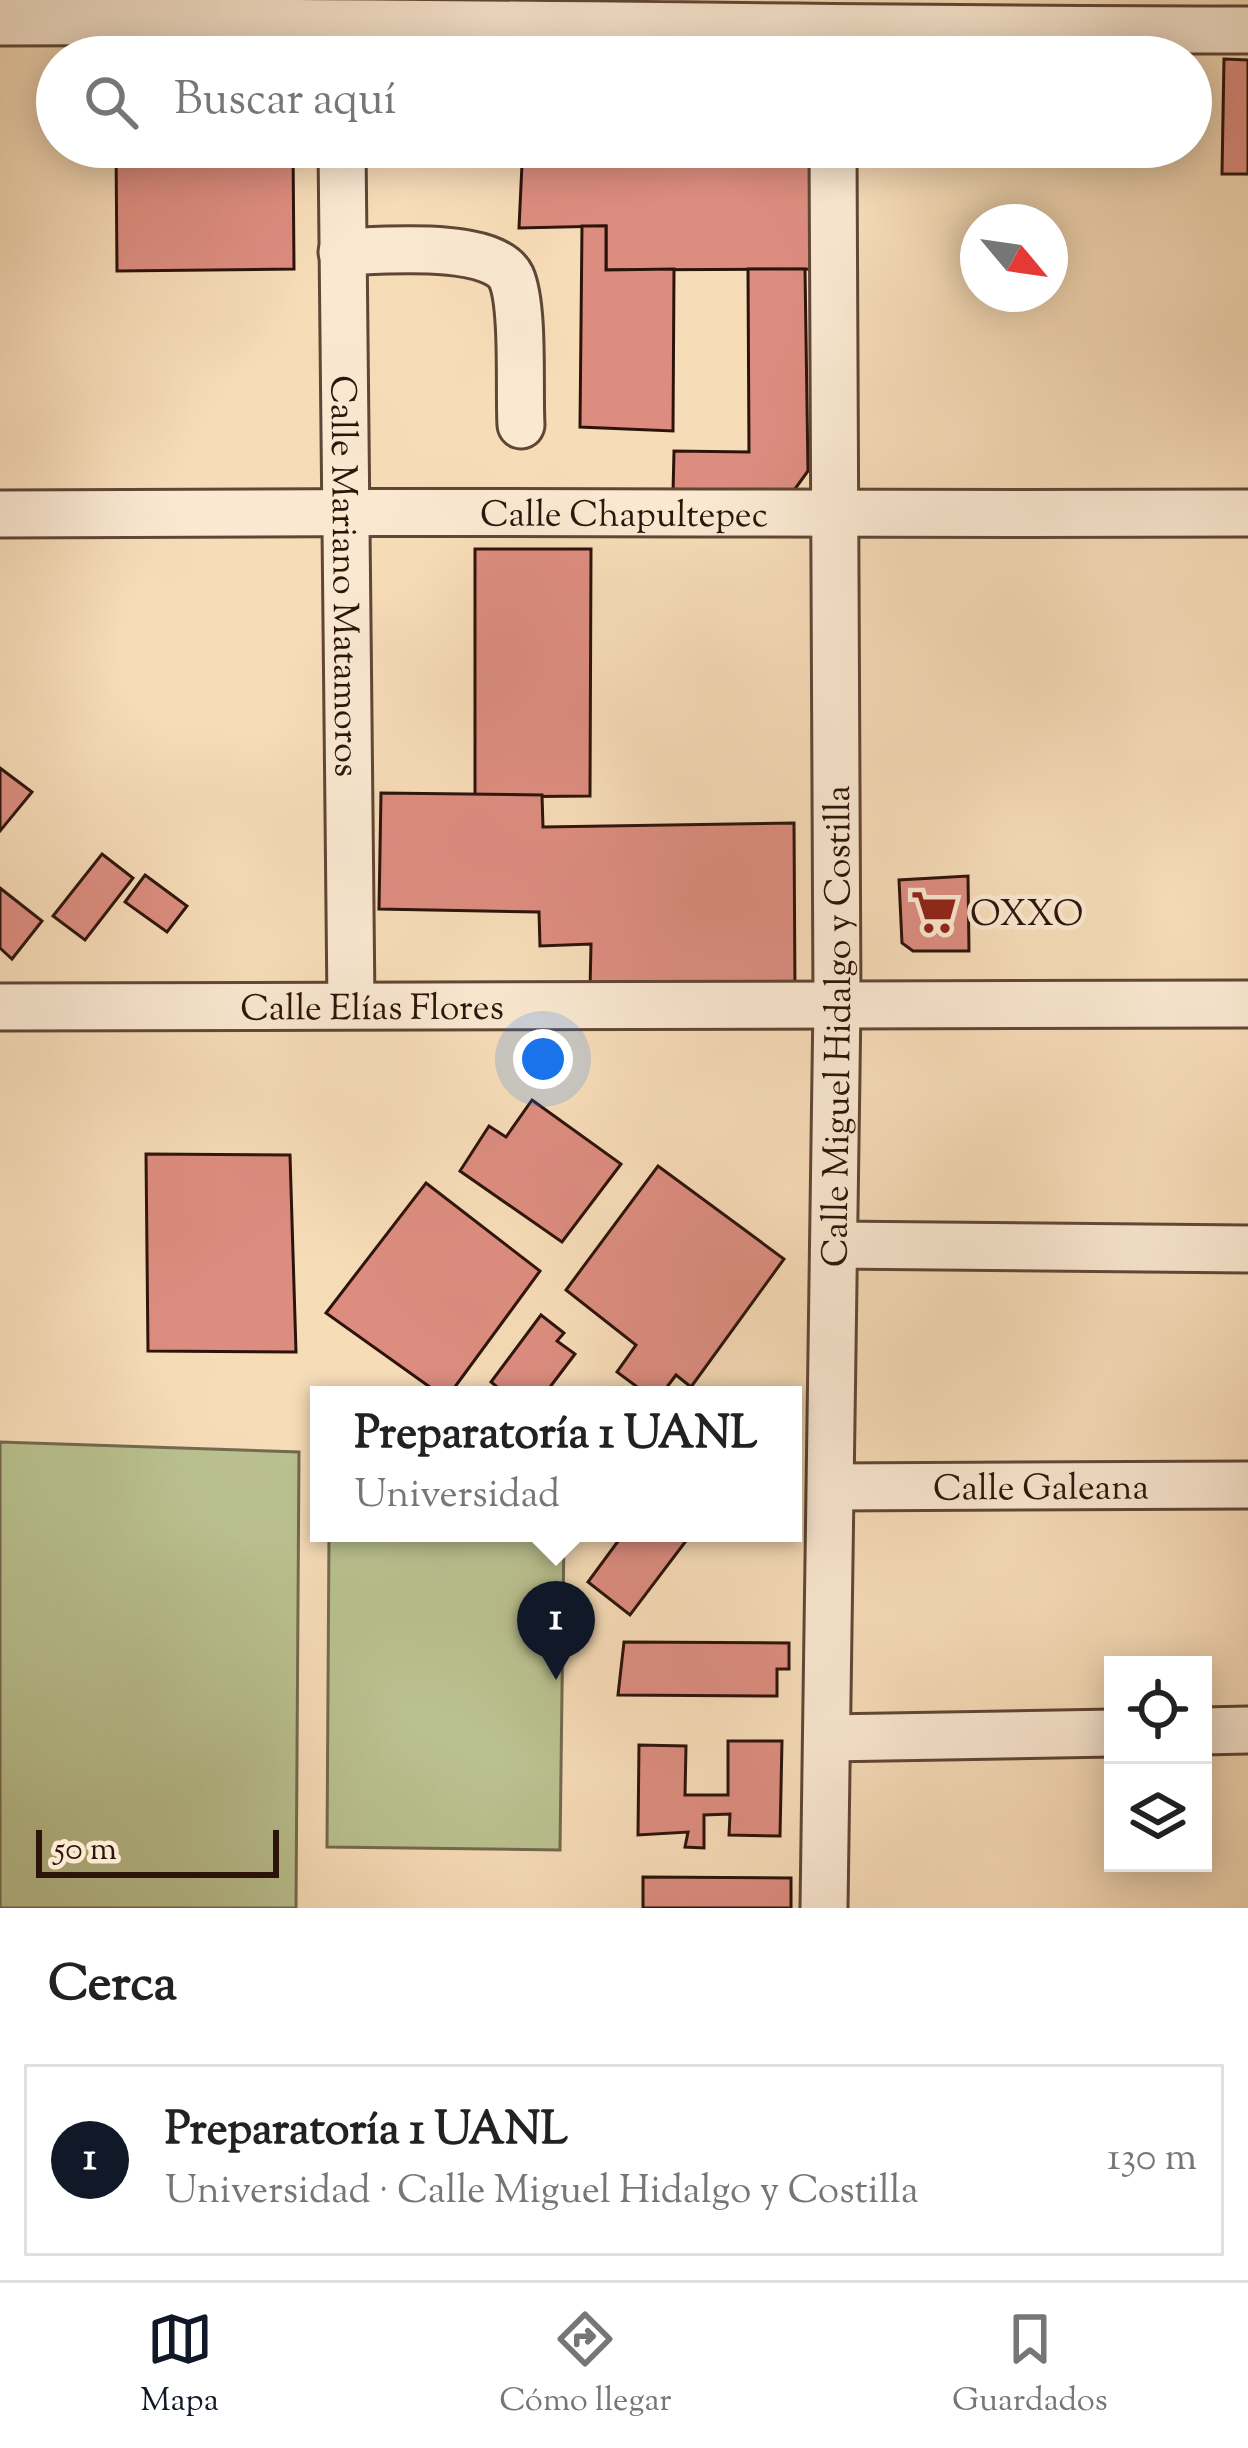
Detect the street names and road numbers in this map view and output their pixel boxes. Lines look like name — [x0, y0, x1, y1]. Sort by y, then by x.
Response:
street label: Calle Mariano Matamoros — [314, 375, 371, 777]
street label: Calle Chapultepec — [480, 490, 768, 543]
street label: Calle Miguel Hidalgo y Costilla — [811, 785, 867, 1267]
street label: Calle Elías Flores — [240, 984, 504, 1036]
street label: Calle Galeana — [933, 1463, 1149, 1517]

